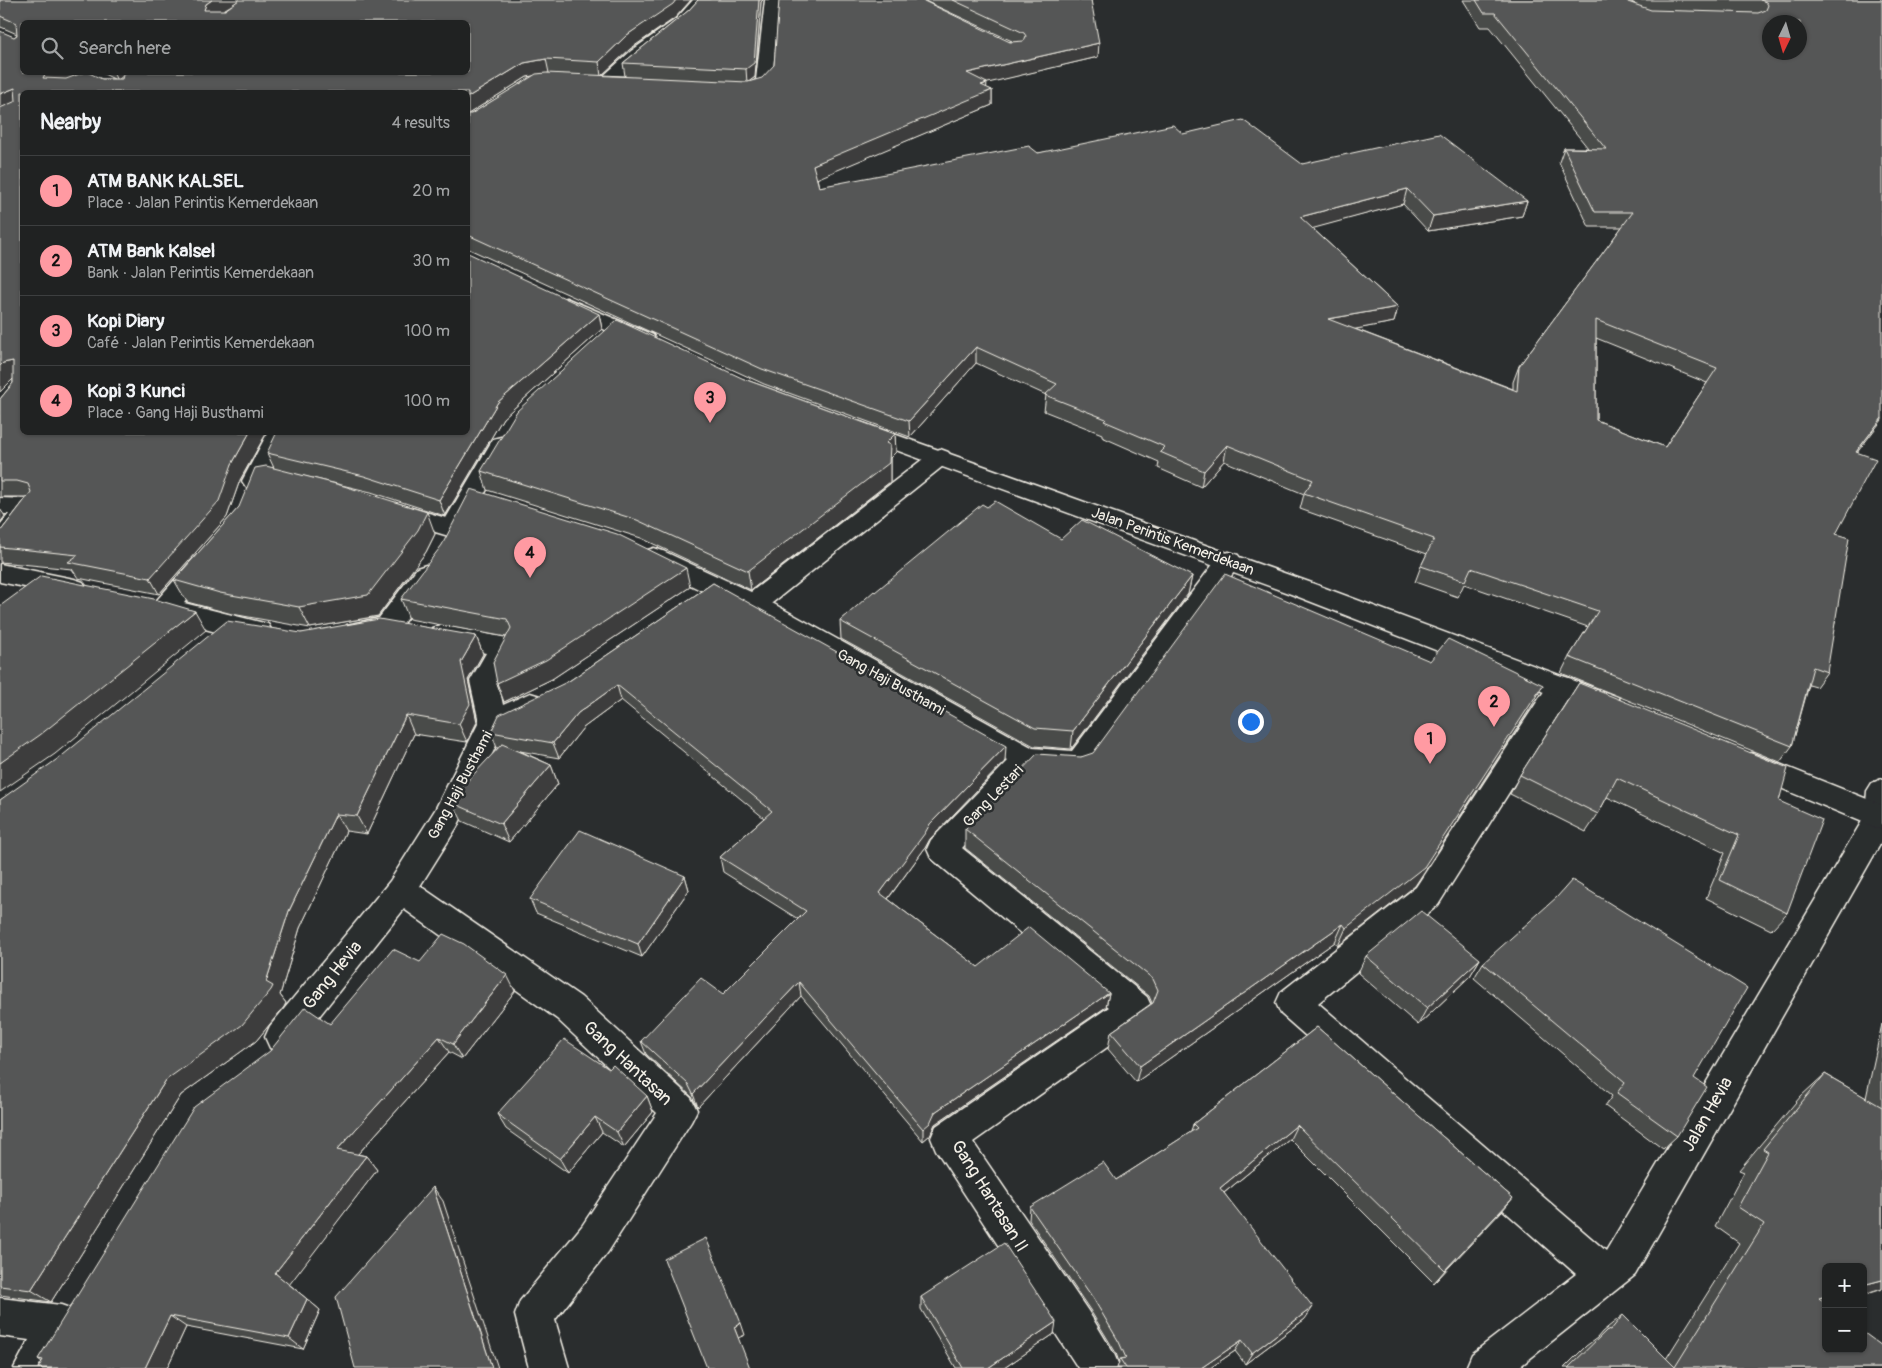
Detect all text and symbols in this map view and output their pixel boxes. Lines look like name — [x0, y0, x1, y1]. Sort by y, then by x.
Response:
north arrow — [1762, 15, 1807, 60]
search box — [20, 20, 470, 75]
icon: search — [38, 34, 66, 62]
text: Search here — [78, 36, 171, 60]
text: Nearby — [40, 109, 101, 136]
text: 4 results — [392, 113, 450, 133]
text: ATM BANK KALSEL — [87, 169, 244, 193]
text: 1 — [53, 181, 59, 201]
text: 20 m — [412, 181, 450, 201]
text: Place · Jalan Perintis Kemerdekaan — [87, 193, 318, 213]
text: ATM Bank Kalsel — [87, 239, 215, 263]
text: 2 — [52, 251, 60, 271]
text: 30 m — [412, 251, 450, 271]
text: Bank · Jalan Perintis Kemerdekaan — [87, 263, 314, 283]
text: Kopi Diary — [87, 309, 164, 333]
text: 3 — [52, 321, 60, 341]
text: 100 m — [404, 321, 450, 341]
text: Café · Jalan Perintis Kemerdekaan — [87, 333, 315, 353]
text: Kopi 3 Kunci — [87, 379, 185, 403]
pin: 3 — [694, 382, 726, 423]
text: 4 — [51, 391, 61, 411]
text: 100 m — [404, 391, 450, 411]
text: Place · Gang Haji Busthami — [87, 403, 264, 423]
street label: Jalan Perintis Kemerdekaan — [1089, 503, 1257, 580]
pin: 4 — [514, 537, 546, 578]
street label: Gang Haji Busthami — [833, 645, 948, 720]
pin: 2 — [1478, 686, 1510, 727]
your location — [1238, 709, 1264, 735]
pin: 1 — [1414, 723, 1446, 764]
street label: Gang Haji Busthami — [424, 727, 497, 843]
street label: Gang Lestari — [959, 761, 1028, 831]
street label: Gang Hevia — [298, 936, 367, 1014]
street label: Gang Hantasan — [578, 1016, 677, 1111]
street label: Jalan Hevia — [1677, 1073, 1738, 1156]
street label: Gang Hantasan II — [946, 1136, 1033, 1257]
map controls — [1822, 1263, 1867, 1353]
button: + — [1822, 1263, 1867, 1308]
button: − — [1822, 1308, 1867, 1353]

